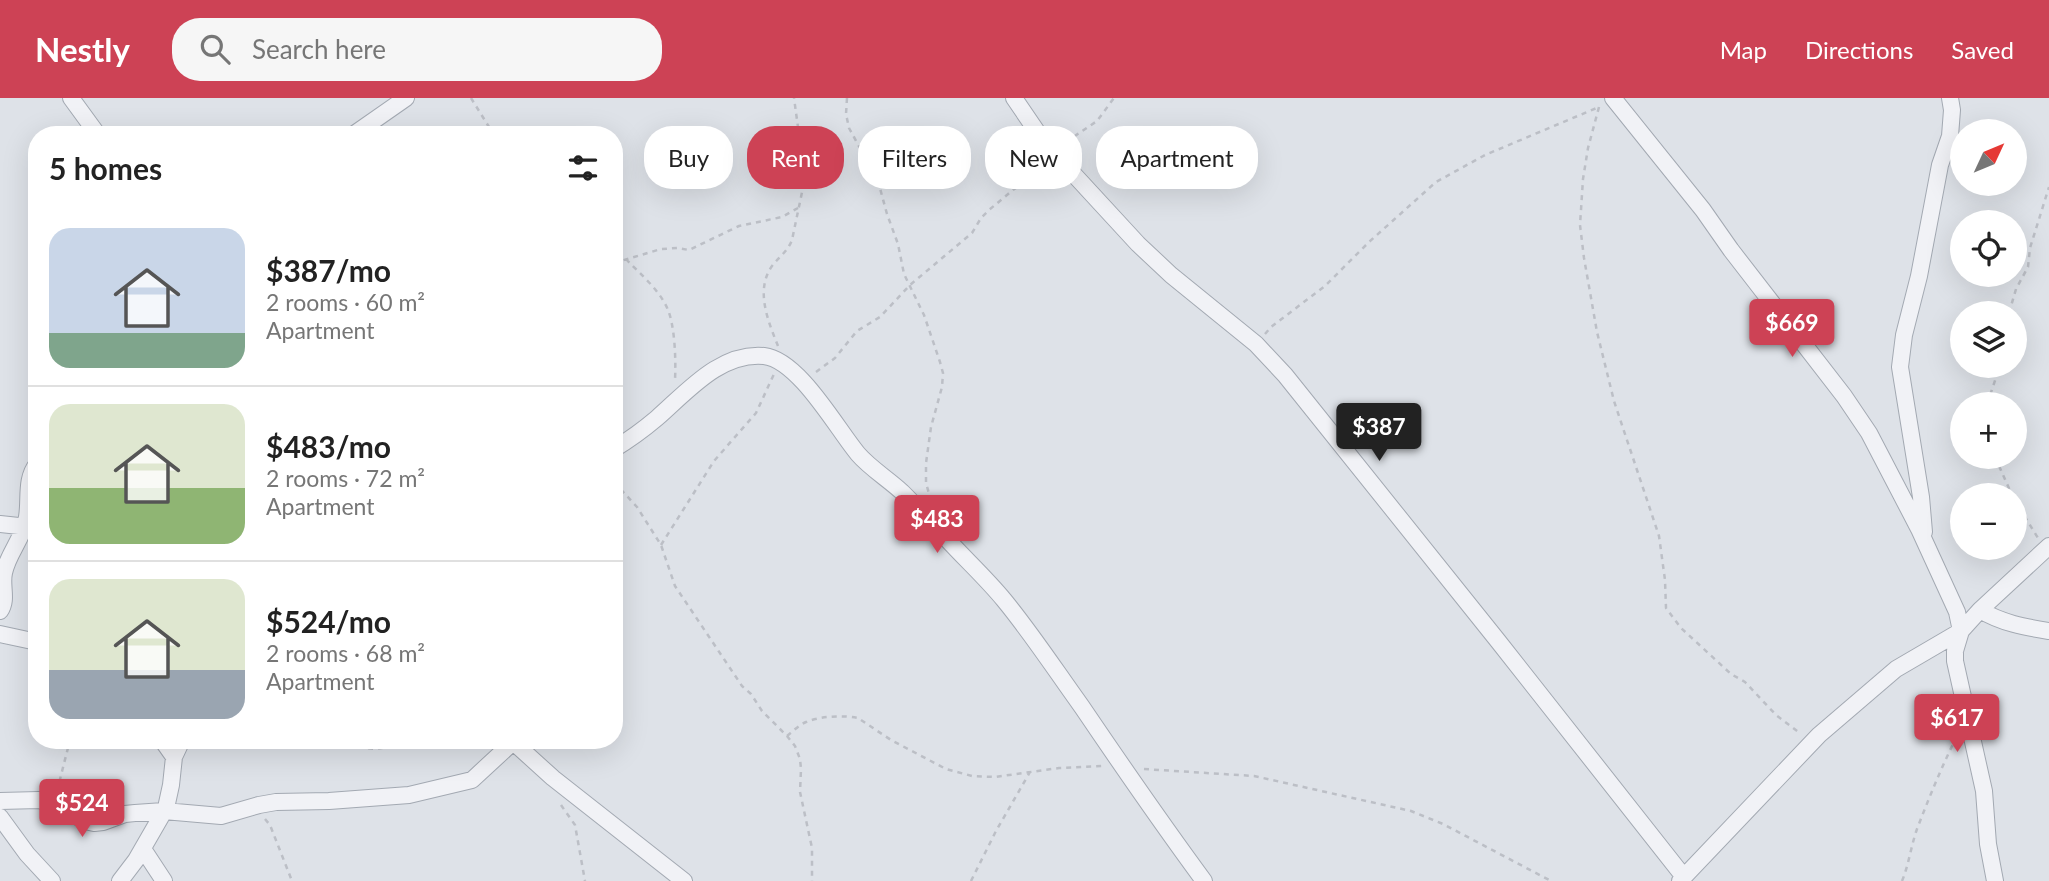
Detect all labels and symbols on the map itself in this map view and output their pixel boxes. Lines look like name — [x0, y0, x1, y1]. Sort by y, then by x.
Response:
north arrow — [1950, 119, 2026, 196]
pin: $669 — [1751, 300, 1833, 359]
pin: $387 — [1338, 404, 1420, 463]
pin: $483 — [896, 496, 978, 555]
pin: $617 — [1916, 694, 1998, 754]
pin: $524 — [41, 780, 123, 839]

